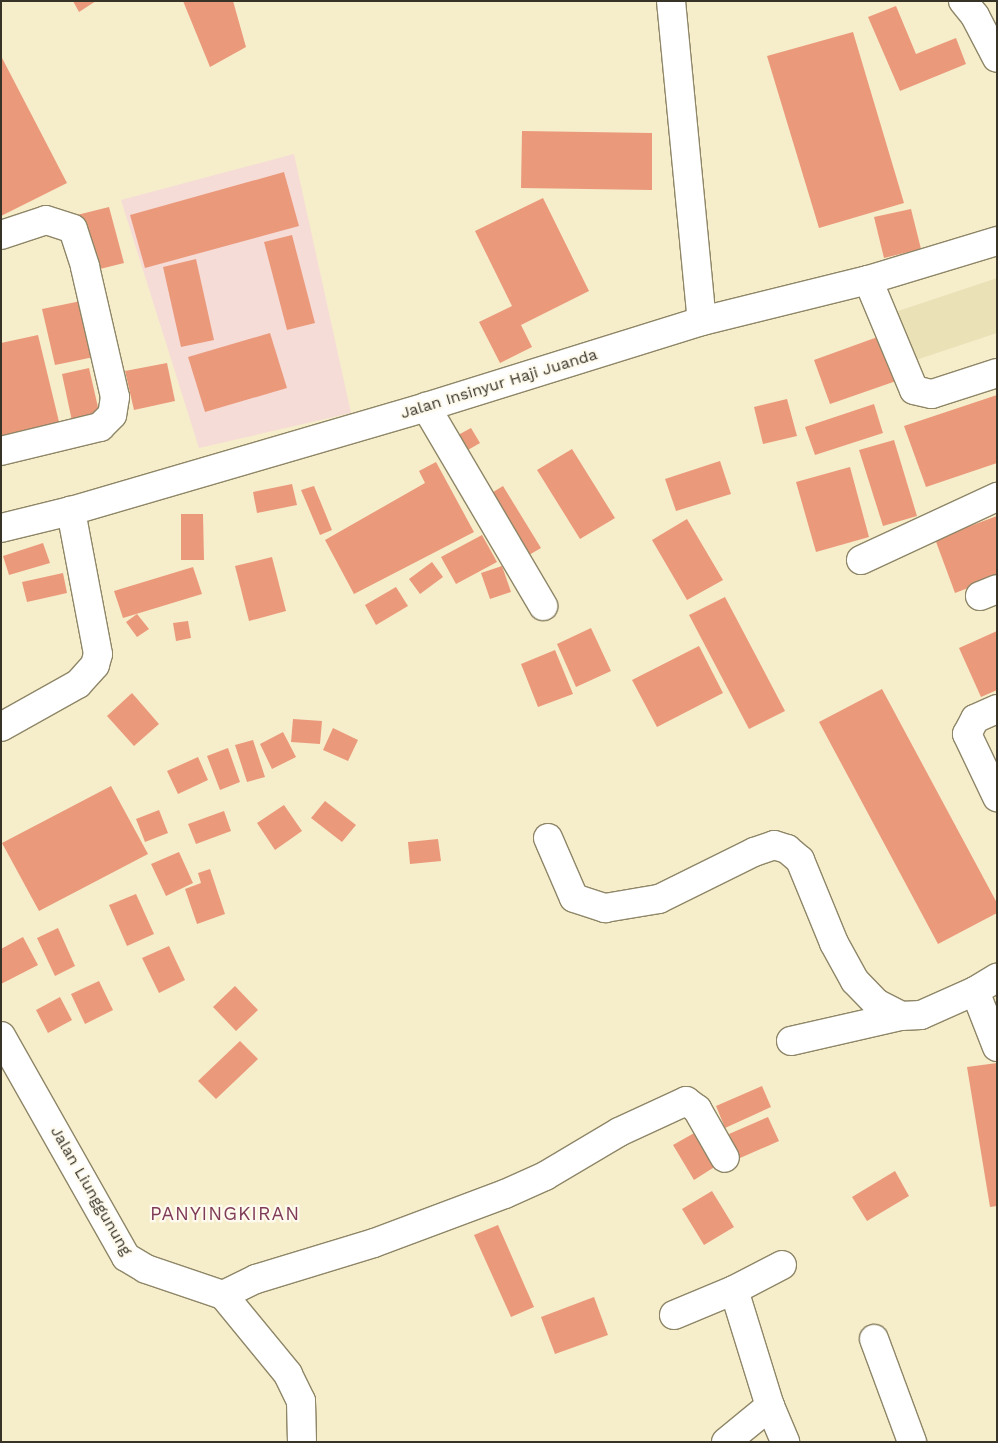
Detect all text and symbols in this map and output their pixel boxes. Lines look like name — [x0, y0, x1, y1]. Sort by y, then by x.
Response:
street label: Jalan Insinyur Haji Juanda — [398, 345, 600, 423]
street label: Jalan Liunggunung — [46, 1123, 136, 1259]
district label: PANYINGKIRAN — [148, 1203, 302, 1225]

